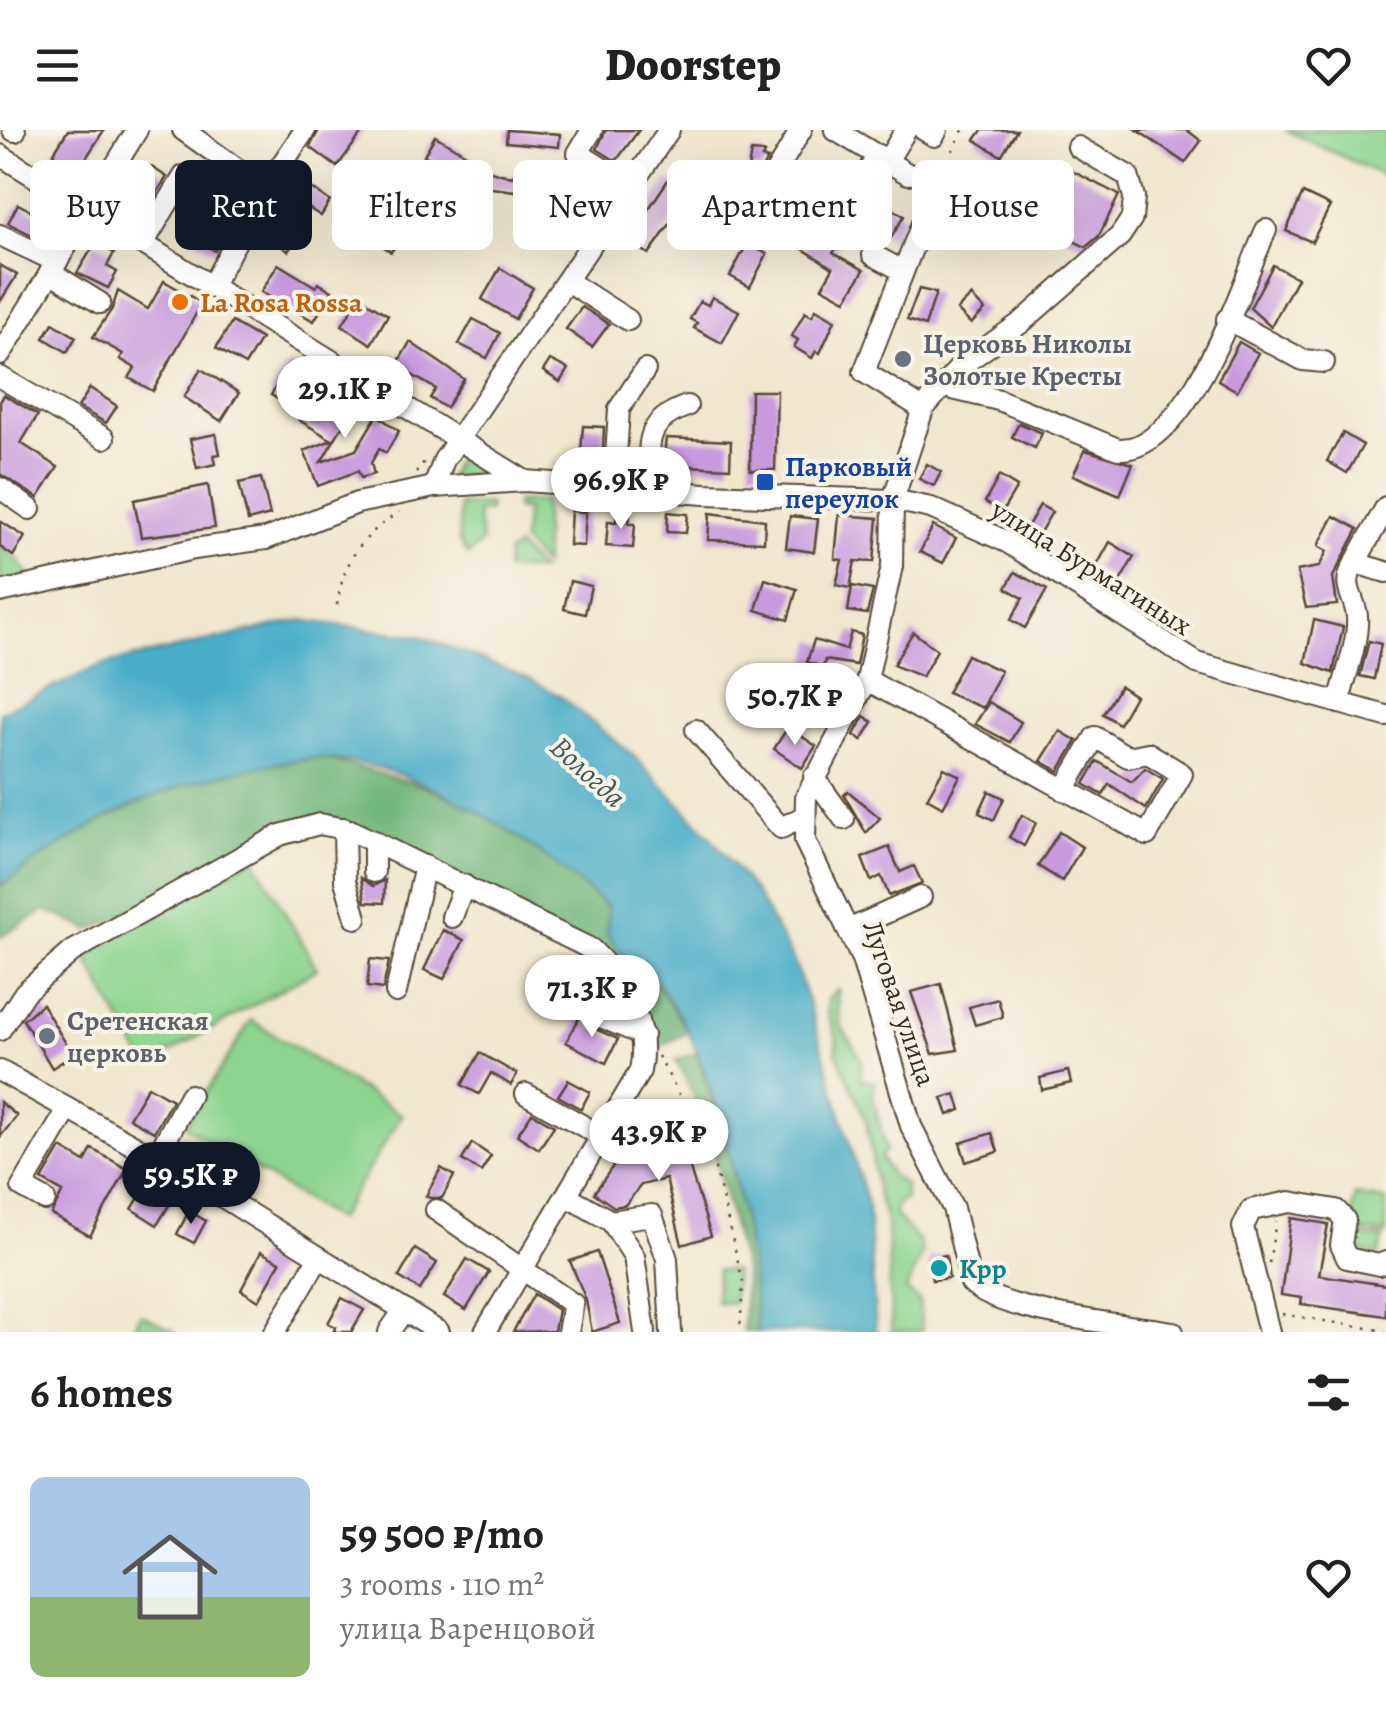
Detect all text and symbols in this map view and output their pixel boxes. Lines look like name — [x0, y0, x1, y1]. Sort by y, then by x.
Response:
text: Doorstep — [605, 34, 781, 96]
icon: menu — [30, 38, 85, 93]
icon: heart — [1301, 38, 1356, 93]
chip: Buy — [30, 160, 155, 250]
chip: Rent — [175, 160, 312, 250]
chip: Filters — [332, 160, 493, 250]
chip: New — [513, 160, 647, 250]
chip: Apartment — [667, 160, 892, 250]
chip: House — [912, 160, 1074, 250]
place label: La Rosa Rossa — [200, 284, 363, 322]
marker: La Rosa Rossa — [169, 291, 191, 313]
place label: Церковь Николы Золотые Кресты — [923, 325, 1132, 395]
marker: Церковь Николы Золотые Кресты — [892, 348, 914, 370]
pin: 29.1K ₽ — [253, 356, 437, 441]
text: 29.1K ₽ — [298, 366, 392, 410]
pin: 96.9K ₽ — [529, 447, 713, 532]
place label: Парковый переулок — [785, 448, 912, 518]
text: 96.9K ₽ — [573, 457, 669, 501]
marker: Парковый переулок — [754, 471, 776, 493]
street label: улица Бурмагиных — [983, 490, 1199, 645]
pin: 50.7K ₽ — [703, 663, 887, 748]
text: 50.7K ₽ — [747, 673, 843, 717]
water label: Вологда — [541, 727, 635, 817]
street label: Луговая улица — [853, 916, 945, 1091]
pin: 71.3K ₽ — [500, 955, 684, 1040]
text: 71.3K ₽ — [547, 965, 637, 1009]
place label: Сретенская церковь — [67, 1002, 209, 1072]
marker: Сретенская церковь — [36, 1025, 58, 1047]
pin: 43.9K ₽ — [567, 1099, 751, 1184]
text: 43.9K ₽ — [611, 1109, 707, 1153]
pin: 59.5K ₽ — [99, 1142, 283, 1227]
text: 59.5K ₽ — [144, 1152, 238, 1196]
place label: Kpp — [959, 1250, 1007, 1288]
marker: Kpp — [928, 1257, 950, 1279]
text: 6 homes — [30, 1364, 173, 1421]
icon: filters — [1301, 1365, 1356, 1420]
text: 59 500 ₽/mo — [340, 1505, 544, 1562]
icon: home — [110, 1517, 230, 1637]
icon: heart — [1301, 1550, 1356, 1605]
text: 3 rooms · 110 m² — [340, 1562, 544, 1606]
text: улица Варенцовой — [340, 1606, 596, 1650]

